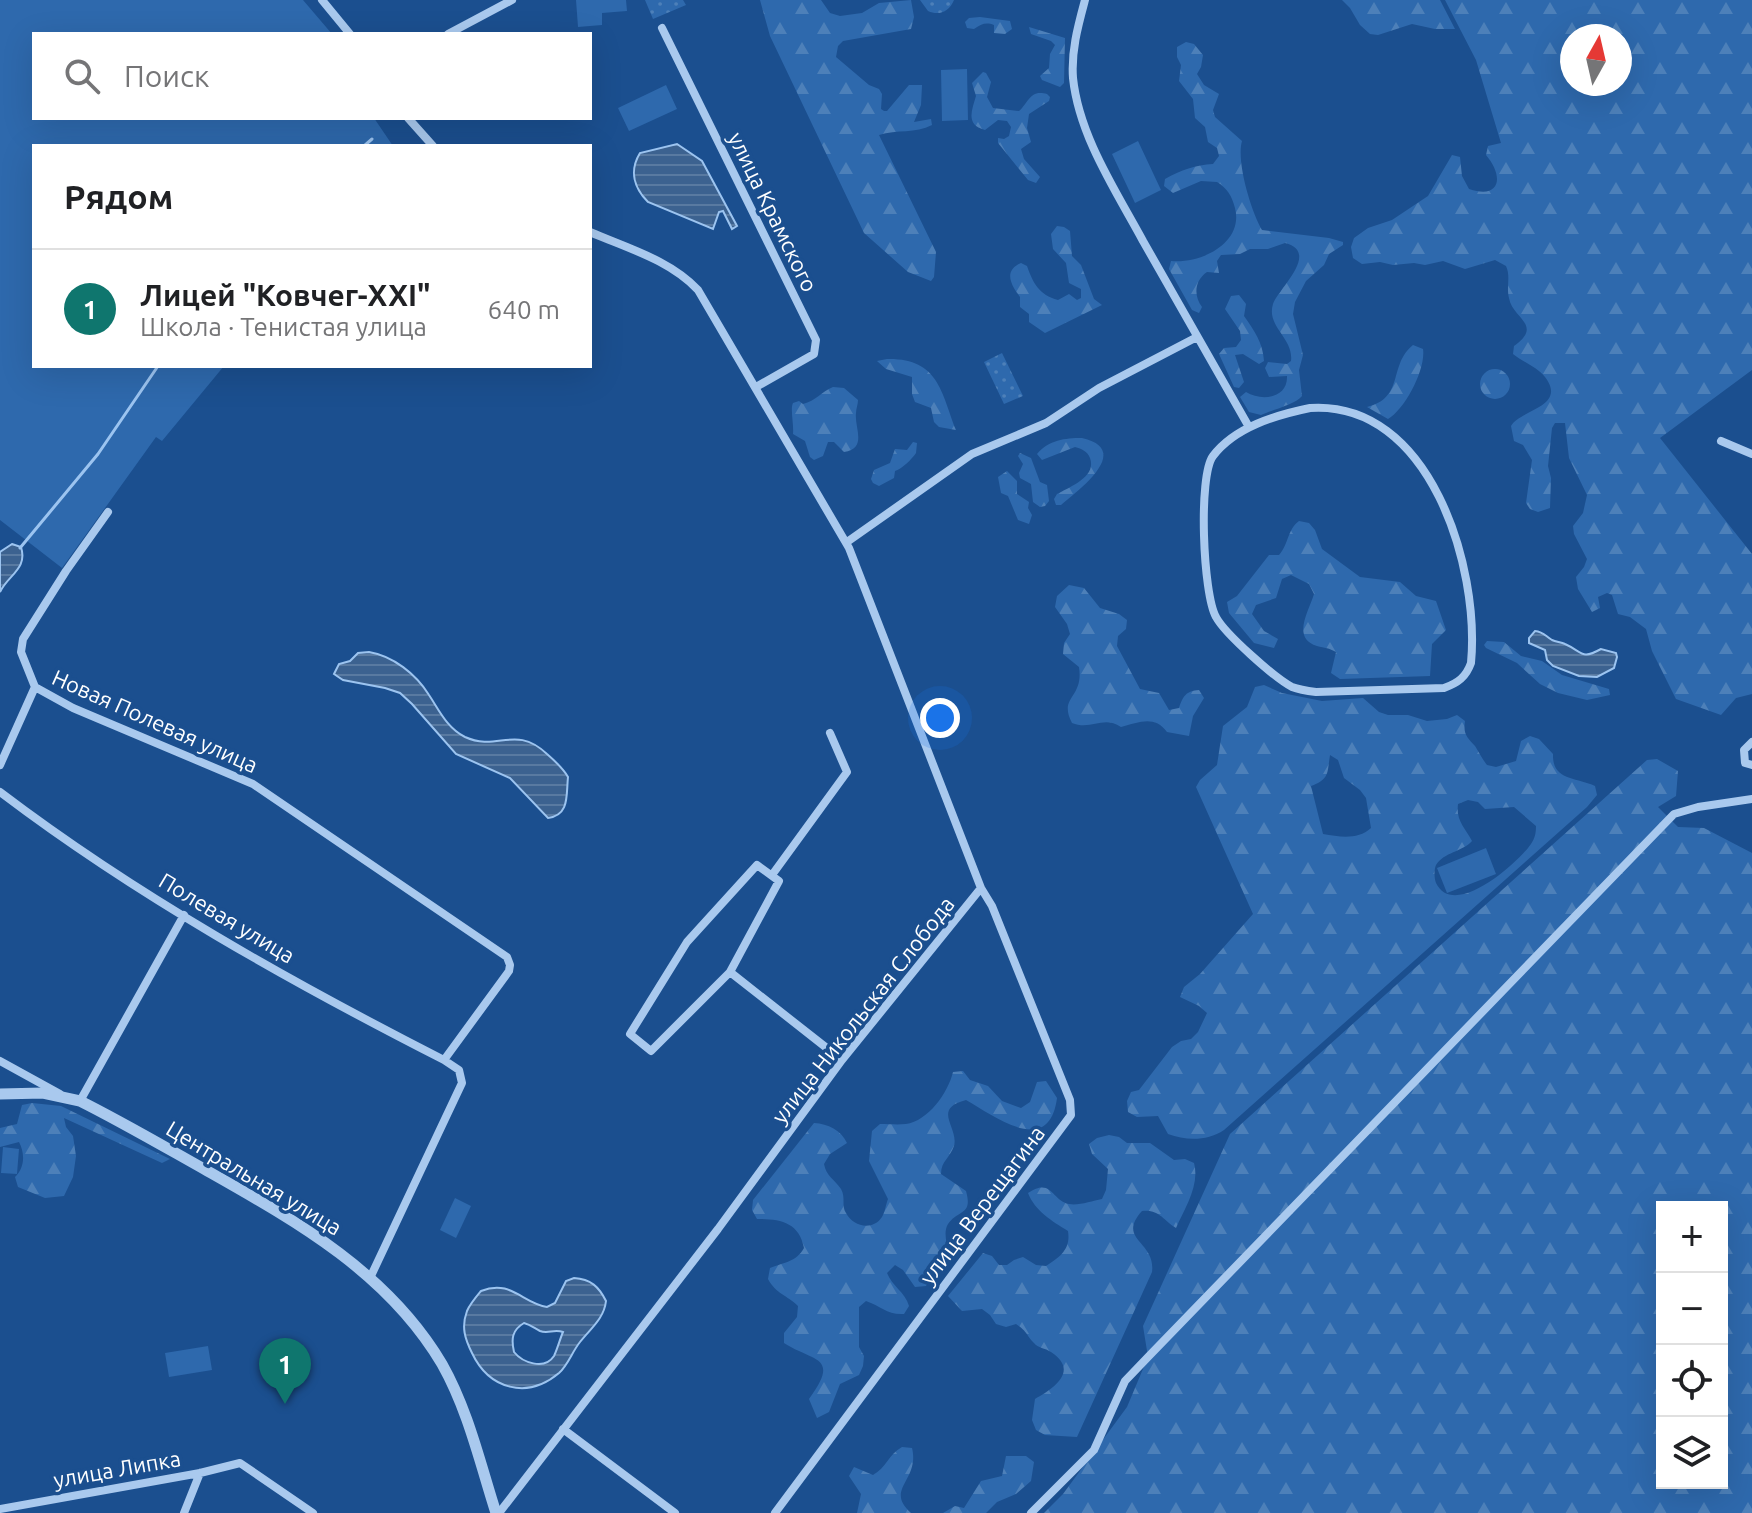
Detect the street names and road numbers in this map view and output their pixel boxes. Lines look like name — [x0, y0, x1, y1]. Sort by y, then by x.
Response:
street label: улица Крамского — [724, 128, 823, 296]
street label: Новая Полевая улица — [49, 664, 262, 777]
street label: Полевая улица — [155, 867, 300, 968]
street label: улица Никольская Слобода — [766, 891, 959, 1128]
street label: Центральная улица — [162, 1115, 346, 1240]
street label: улица Верещагина — [914, 1121, 1049, 1289]
street label: улица Липка — [51, 1445, 182, 1492]

